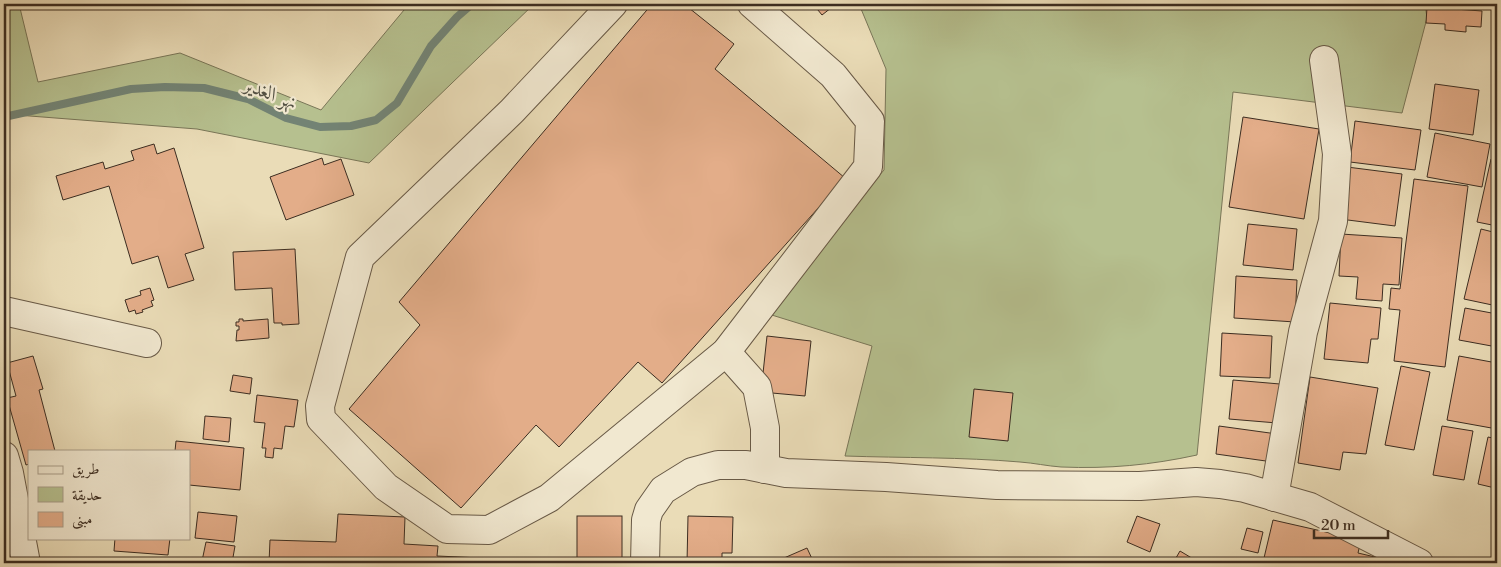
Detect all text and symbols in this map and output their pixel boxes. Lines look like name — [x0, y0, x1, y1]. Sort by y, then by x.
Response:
water label: نهر الغدير — [238, 72, 301, 116]
legend — [28, 450, 190, 540]
text: طريق — [72, 460, 99, 479]
text: حديقة — [72, 486, 102, 505]
scale bar — [1314, 507, 1387, 539]
text: مبنى — [72, 510, 92, 530]
text: 20 m — [1321, 516, 1356, 535]

